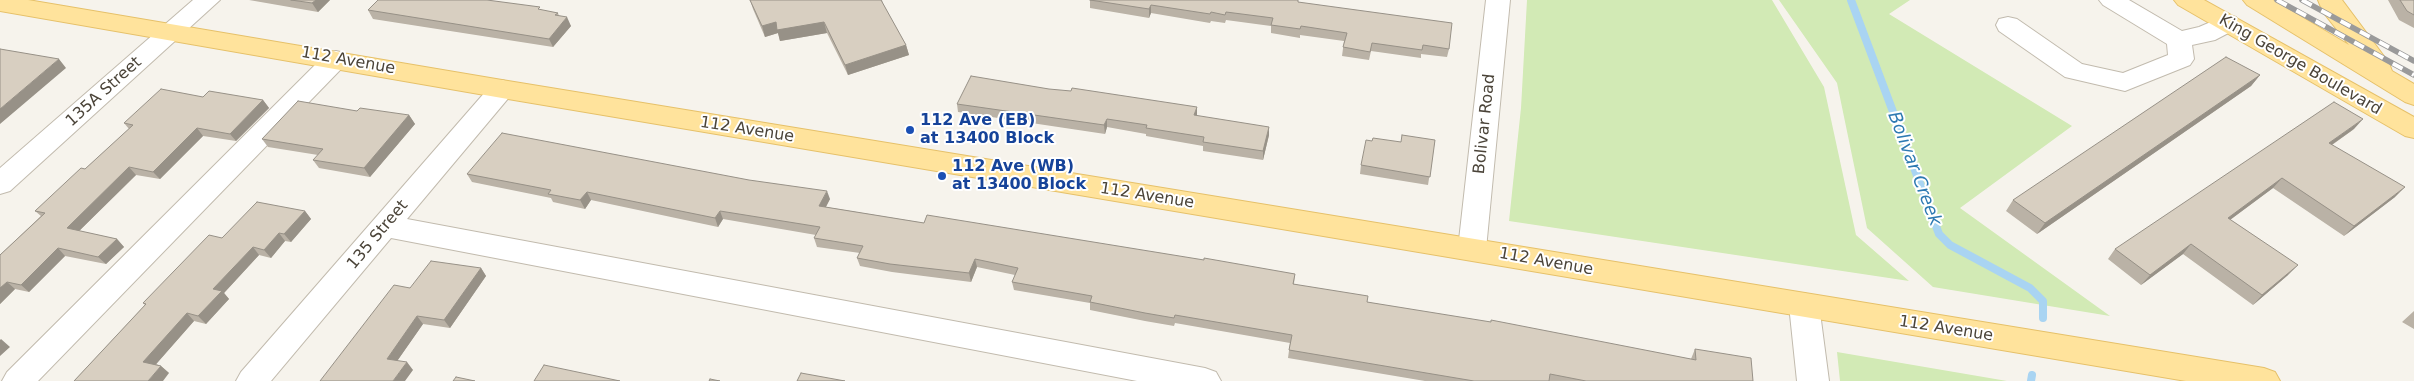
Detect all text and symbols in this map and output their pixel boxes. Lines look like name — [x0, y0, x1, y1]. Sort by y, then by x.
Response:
street label: King George Boulevard — [2215, 11, 2385, 119]
street label: 112 Avenue — [300, 43, 396, 79]
street label: 135A Street — [62, 53, 146, 131]
street label: Bolivar Road — [1470, 73, 1500, 175]
water label: Bolivar Creek — [1882, 109, 1946, 229]
place label: 112 Ave (EB) at 13400 Block — [920, 111, 1054, 149]
street label: 112 Avenue — [699, 113, 795, 147]
marker: 112 Ave (EB) at 13400 Block — [904, 124, 916, 136]
place label: 112 Ave (WB) at 13400 Block — [952, 157, 1086, 195]
marker: 112 Ave (WB) at 13400 Block — [936, 170, 948, 182]
street label: 112 Avenue — [1099, 179, 1195, 213]
street label: 135 Street — [344, 197, 412, 273]
street label: 112 Avenue — [1498, 244, 1594, 280]
street label: 112 Avenue — [1898, 312, 1994, 346]

